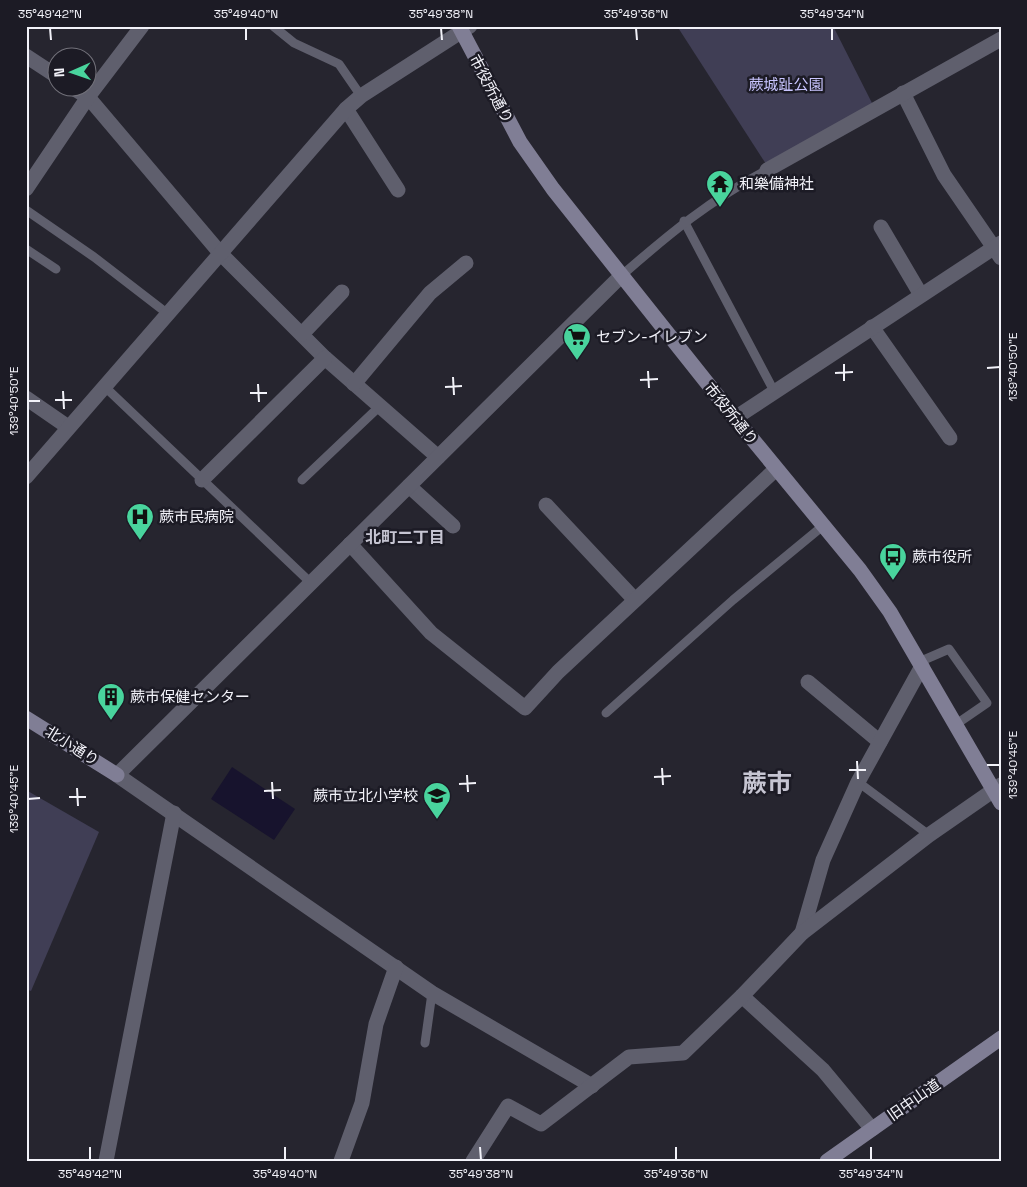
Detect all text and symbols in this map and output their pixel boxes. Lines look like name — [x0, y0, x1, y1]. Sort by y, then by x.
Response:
text: 35°49'42"N — [18, 6, 82, 22]
text: 35°49'40"N — [214, 6, 278, 22]
text: 35°49'38"N — [409, 6, 473, 22]
text: 35°49'36"N — [604, 6, 668, 22]
text: 35°49'34"N — [800, 6, 864, 22]
north arrow — [48, 48, 98, 98]
street label: 市役所通り — [465, 51, 517, 126]
text: N — [50, 67, 68, 77]
park label: 蕨城趾公園 — [748, 75, 824, 94]
temple icon: 和樂備神社 — [705, 169, 735, 208]
place label: 和樂備神社 — [739, 174, 814, 193]
supermarket icon: セブン-イレブン — [562, 322, 592, 361]
place label: セブン-イレブン — [596, 327, 708, 346]
text: 139°40'50"E — [1005, 332, 1021, 402]
text: 139°40'50"E — [6, 366, 22, 436]
street label: 市役所通り — [700, 379, 762, 449]
hospital icon: 蕨市民病院 — [125, 502, 155, 541]
place label: 蕨市民病院 — [159, 507, 234, 526]
district label: 北町二丁目 — [365, 527, 445, 548]
bus stop icon: 蕨市役所 — [878, 542, 908, 581]
place label: 蕨市役所 — [912, 547, 972, 566]
building icon: 蕨市保健センター — [96, 682, 126, 721]
place label: 蕨市保健センター — [130, 687, 250, 706]
street label: 北小通り — [42, 722, 103, 770]
text: 139°40'45"E — [1005, 731, 1021, 799]
text: 139°40'45"E — [6, 765, 22, 833]
district label: 蕨市 — [742, 767, 792, 799]
school or university icon: 蕨市立北小学校 — [422, 781, 452, 820]
place label: 蕨市立北小学校 — [313, 786, 418, 805]
street label: 旧中山道 — [884, 1075, 944, 1125]
text: 35°49'42"N — [58, 1166, 122, 1182]
text: 35°49'40"N — [253, 1166, 317, 1182]
text: 35°49'38"N — [449, 1166, 513, 1182]
text: 35°49'36"N — [644, 1166, 708, 1182]
text: 35°49'34"N — [839, 1166, 903, 1182]

